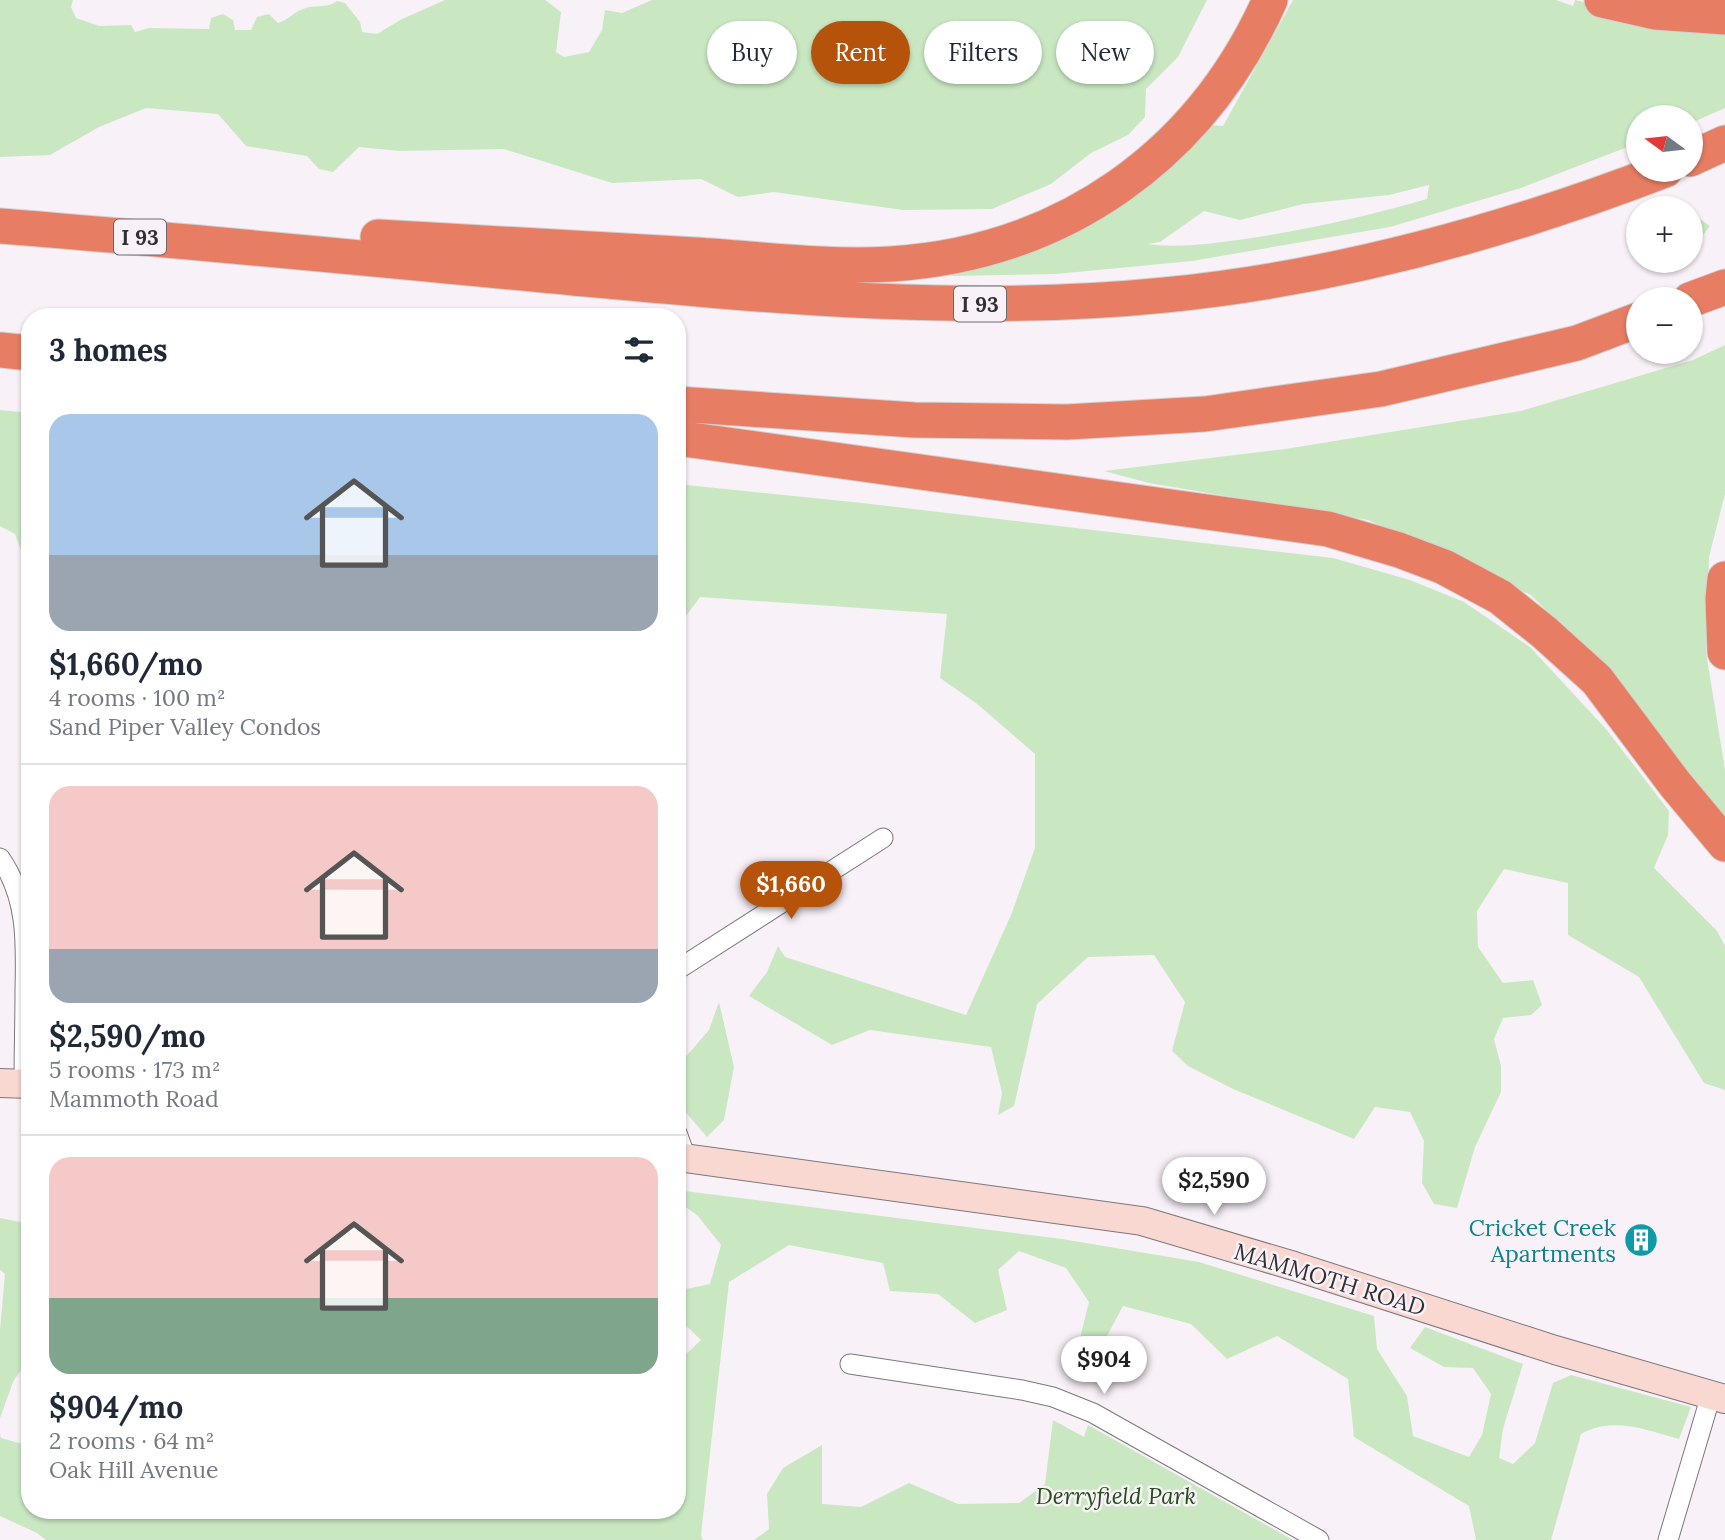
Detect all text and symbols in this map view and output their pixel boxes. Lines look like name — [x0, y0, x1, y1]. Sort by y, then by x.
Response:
chip: Buy — [707, 21, 797, 84]
chip: Rent — [811, 21, 910, 84]
chip: Filters — [924, 21, 1042, 84]
chip: New — [1056, 21, 1154, 84]
north arrow — [1626, 105, 1703, 182]
map controls — [1626, 105, 1703, 364]
button: + — [1626, 196, 1703, 273]
road number: I 93 — [114, 219, 166, 254]
road number: I 93 — [954, 286, 1006, 322]
button: − — [1626, 287, 1703, 364]
text: 3 homes — [49, 331, 168, 369]
icon: filters — [620, 331, 658, 369]
icon: home — [291, 460, 417, 586]
text: $1,660/mo — [49, 645, 203, 683]
text: 4 rooms · 100 m² — [49, 683, 226, 712]
text: Sand Piper Valley Condos — [49, 712, 321, 741]
icon: home — [291, 832, 417, 958]
pin: $1,660 — [734, 862, 848, 921]
text: $1,660 — [756, 869, 826, 898]
text: $2,590/mo — [49, 1017, 205, 1055]
text: 5 rooms · 173 m² — [49, 1055, 221, 1084]
text: Mammoth Road — [49, 1084, 219, 1113]
pin: $2,590 — [1157, 1158, 1271, 1217]
text: $2,590 — [1178, 1165, 1250, 1194]
icon: home — [291, 1203, 417, 1329]
place label: Cricket Creek Apartments — [1469, 1213, 1617, 1268]
building icon: Cricket Creek Apartments — [1622, 1221, 1660, 1259]
street label: MAMMOTH ROAD — [1231, 1236, 1429, 1322]
pin: $904 — [1063, 1336, 1145, 1396]
text: $904 — [1077, 1344, 1131, 1373]
text: $904/mo — [49, 1388, 183, 1426]
text: 2 rooms · 64 m² — [49, 1426, 214, 1455]
text: Oak Hill Avenue — [49, 1455, 218, 1484]
park label: Derryfield Park — [1036, 1481, 1196, 1510]

